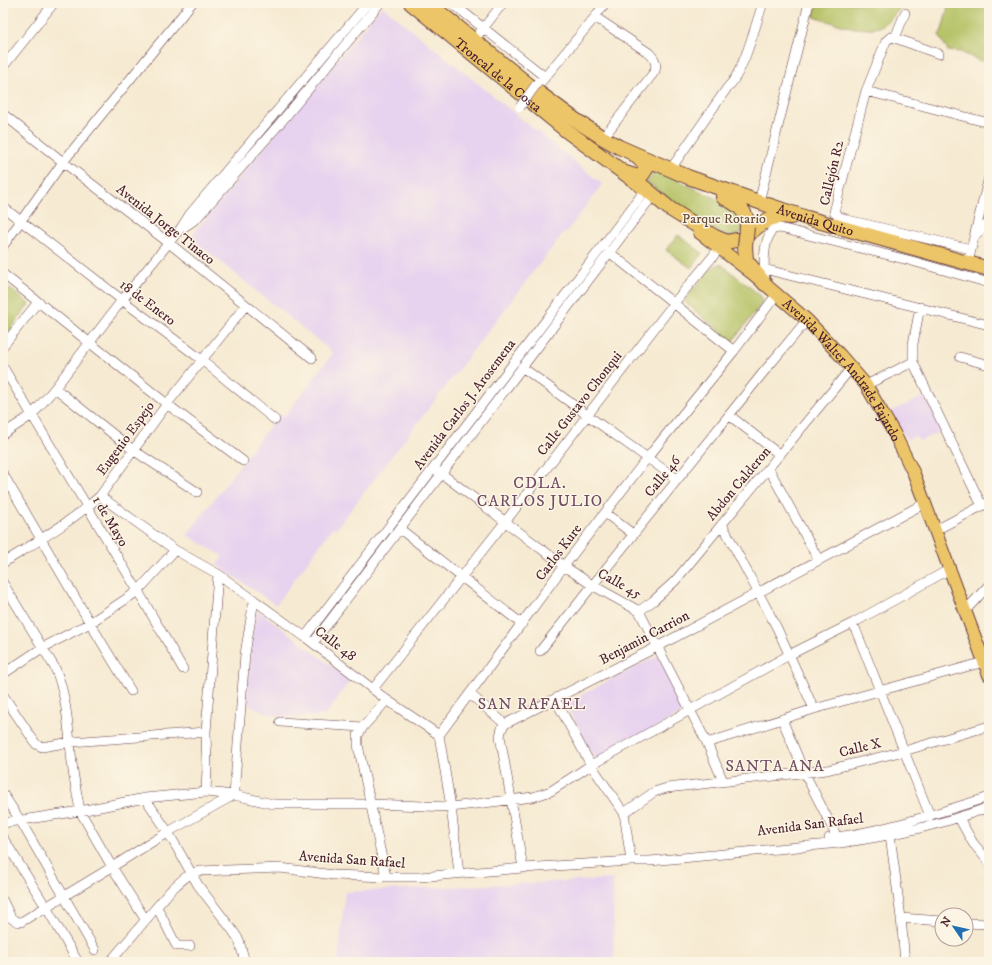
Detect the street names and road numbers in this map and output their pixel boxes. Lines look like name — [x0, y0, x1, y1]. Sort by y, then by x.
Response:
street label: Troncal de la Costa — [450, 34, 545, 117]
street label: Callejón R2 — [816, 139, 848, 207]
street label: Avenida Jorge Tinaco — [112, 181, 219, 269]
street label: Avenida Quito — [774, 200, 856, 241]
street label: 18 de Enero — [116, 276, 179, 330]
street label: Avenida Walter Andrade Fajardo — [778, 295, 905, 445]
street label: Avenida Carlos J. Arosemena — [410, 336, 520, 474]
street label: Calle Gustavo Chonqui — [533, 347, 626, 460]
street label: Eugenio Espejo — [93, 398, 159, 479]
street label: Abdon Calderon — [703, 442, 775, 524]
street label: Calle 46 — [641, 452, 685, 501]
street label: 1 de Mayo — [88, 493, 132, 550]
street label: Carlos Kure — [532, 520, 586, 585]
street label: Calle 45 — [594, 565, 645, 603]
street label: Benjamin Carrion — [596, 606, 693, 669]
street label: Calle 48 — [311, 622, 360, 665]
street label: Calle X — [837, 734, 883, 762]
street label: Avenida San Rafael — [756, 809, 865, 840]
street label: Avenida San Rafael — [298, 847, 407, 873]

